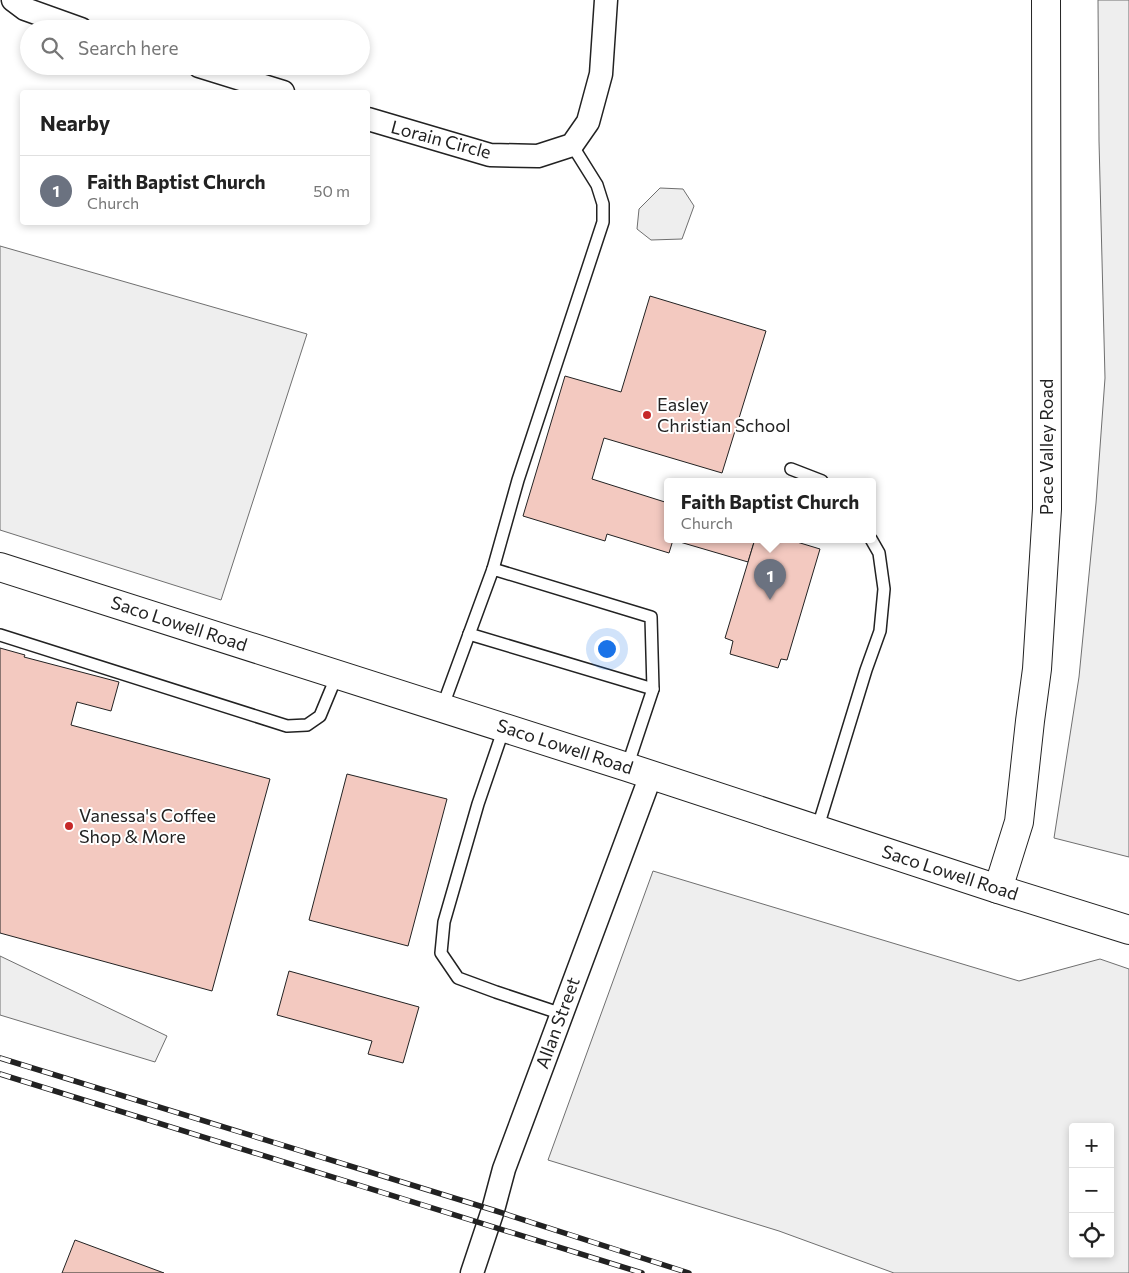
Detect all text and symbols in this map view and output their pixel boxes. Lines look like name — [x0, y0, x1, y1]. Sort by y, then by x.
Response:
search box — [20, 20, 370, 75]
icon: search — [38, 34, 66, 62]
text: Search here — [78, 36, 178, 59]
text: Nearby — [40, 110, 110, 135]
street label: Lorain Circle — [389, 115, 494, 163]
text: Faith Baptist Church — [87, 170, 266, 193]
text: 1 — [52, 181, 60, 200]
text: 50 m — [313, 181, 350, 200]
text: Church — [87, 193, 139, 212]
street label: Pace Valley Road — [1035, 379, 1057, 515]
place label: Easley Christian School — [657, 393, 791, 436]
marker: Easley Christian School — [641, 409, 653, 421]
popup — [664, 478, 876, 543]
text: Faith Baptist Church — [681, 490, 859, 513]
text: Church — [681, 513, 733, 532]
pin: 1 — [754, 559, 786, 600]
street label: Saco Lowell Road — [108, 591, 250, 655]
your location — [594, 636, 620, 662]
street label: Saco Lowell Road — [494, 714, 636, 778]
place label: Vanessa's Coffee Shop & More — [79, 804, 216, 847]
marker: Vanessa's Coffee Shop & More — [63, 820, 75, 832]
street label: Saco Lowell Road — [879, 840, 1021, 904]
street label: Allan Street — [530, 974, 584, 1071]
map controls — [1069, 1123, 1114, 1258]
button: + — [1069, 1123, 1114, 1168]
button: − — [1069, 1168, 1114, 1213]
button: locate — [1069, 1213, 1114, 1258]

